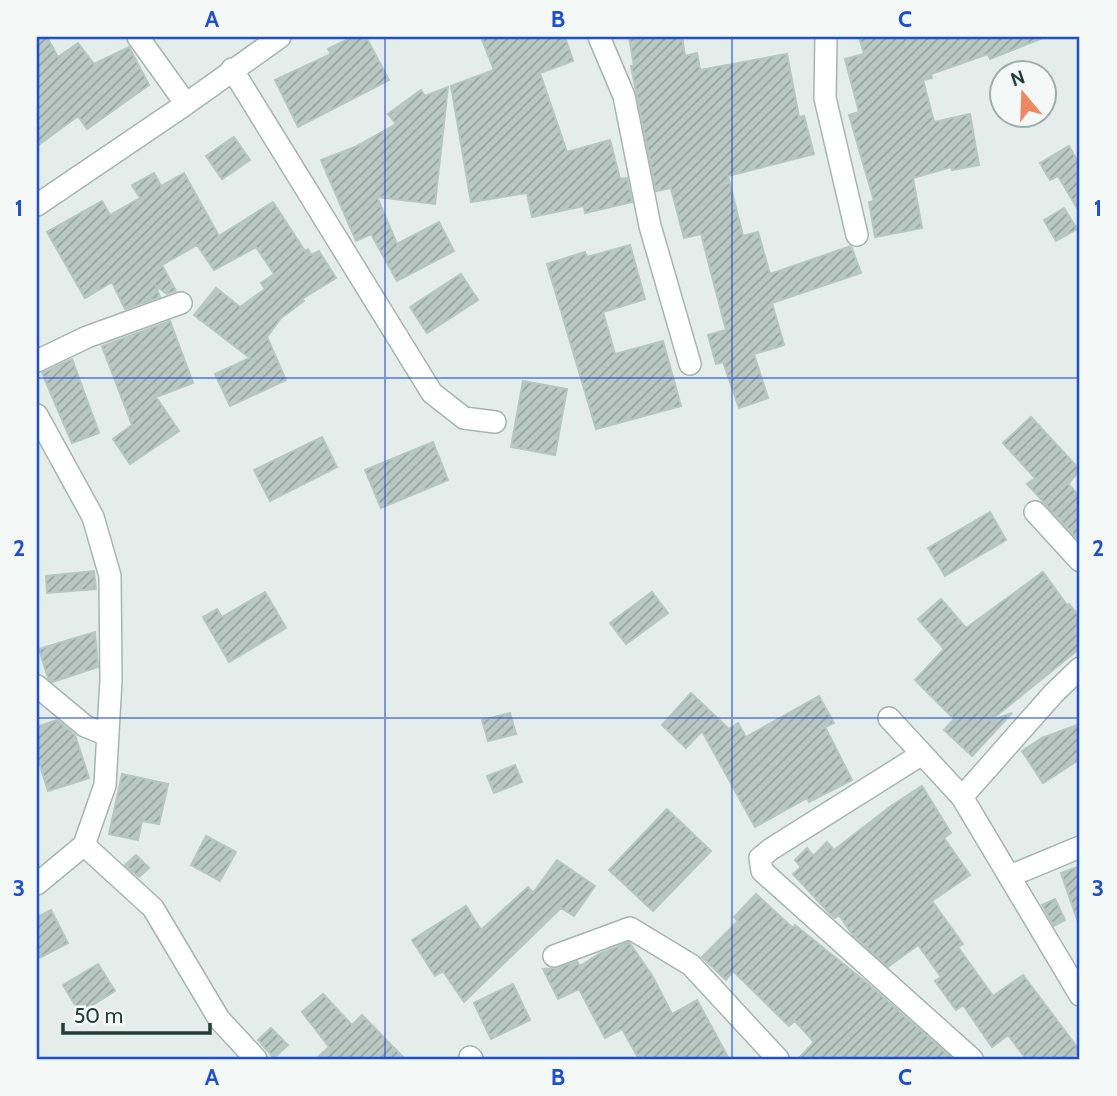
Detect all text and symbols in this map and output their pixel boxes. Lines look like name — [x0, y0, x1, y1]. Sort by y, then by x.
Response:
text: A — [205, 5, 220, 33]
text: B — [551, 5, 565, 33]
text: C — [898, 5, 912, 33]
north arrow — [988, 60, 1058, 130]
text: N — [1008, 65, 1028, 91]
text: 1 — [15, 194, 23, 222]
text: 1 — [1094, 194, 1102, 222]
text: 2 — [13, 534, 25, 562]
text: 2 — [1092, 534, 1104, 562]
text: 3 — [13, 874, 25, 902]
text: 3 — [1092, 874, 1104, 902]
scale bar — [63, 991, 210, 1035]
text: 50 m — [74, 1003, 123, 1028]
text: A — [205, 1063, 220, 1091]
text: B — [551, 1063, 565, 1091]
text: C — [898, 1063, 912, 1091]

